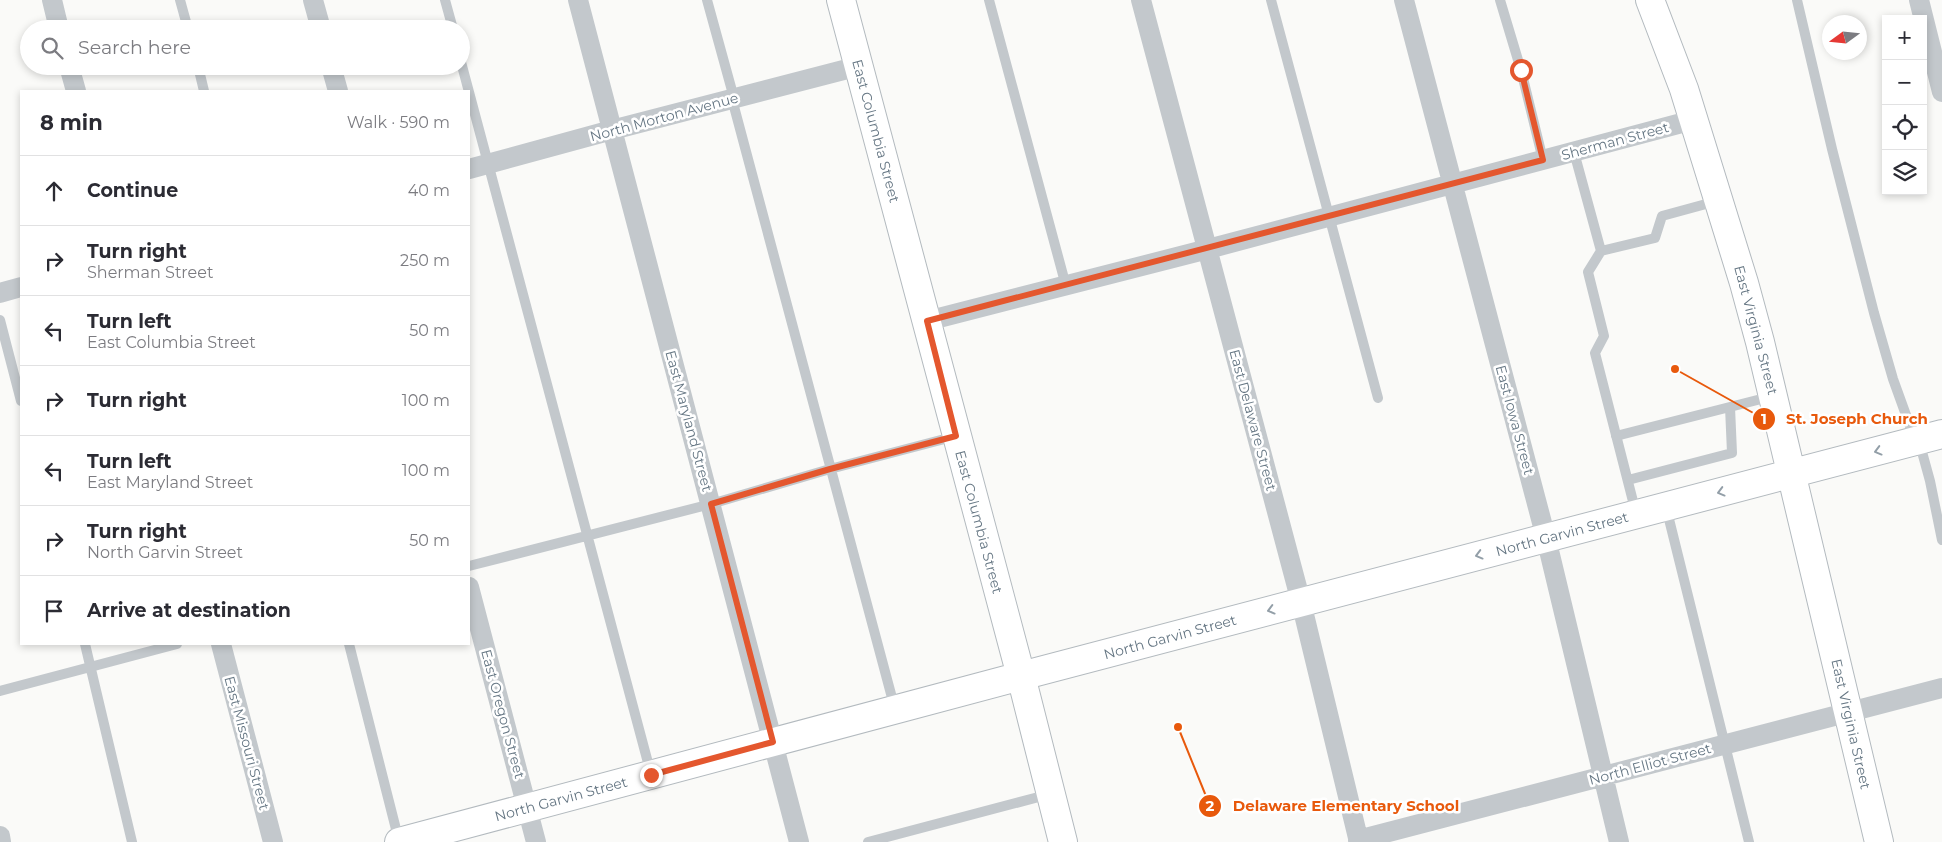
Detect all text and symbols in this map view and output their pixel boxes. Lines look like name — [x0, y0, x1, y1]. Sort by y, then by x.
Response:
north arrow — [1822, 15, 1867, 60]
map controls — [1882, 15, 1927, 195]
button: + — [1882, 15, 1927, 60]
search box — [20, 20, 470, 75]
icon: search — [38, 34, 66, 62]
text: Search here — [78, 36, 191, 59]
street label: East Columbia Street — [848, 57, 904, 205]
route start — [1510, 59, 1533, 82]
button: − — [1882, 60, 1927, 105]
street label: North Morton Avenue — [588, 89, 740, 145]
button: locate — [1882, 105, 1927, 150]
text: 8 min — [40, 110, 103, 135]
text: Walk · 590 m — [347, 113, 450, 132]
street label: Sherman Street — [1559, 118, 1671, 164]
button: layers — [1882, 150, 1927, 195]
icon: ahead — [40, 177, 68, 205]
text: Continue — [87, 179, 178, 202]
text: 40 m — [408, 181, 450, 200]
text: Turn right — [87, 240, 187, 263]
icon: right — [40, 247, 68, 275]
text: 250 m — [400, 251, 450, 270]
text: Sherman Street — [87, 263, 213, 282]
street label: East Virginia Street — [1730, 263, 1782, 397]
text: Turn left — [87, 310, 172, 333]
icon: left — [40, 317, 68, 345]
text: 50 m — [409, 321, 450, 340]
text: East Columbia Street — [87, 333, 256, 352]
street label: East Delaware Street — [1225, 347, 1281, 493]
street label: East Maryland Street — [661, 348, 717, 494]
street label: East Iowa Street — [1492, 363, 1538, 477]
icon: right — [40, 387, 68, 415]
text: Turn right — [87, 389, 187, 412]
text: 100 m — [402, 391, 450, 410]
callout: St. Joseph Church — [1751, 404, 1938, 434]
text: 1 — [1761, 409, 1767, 428]
text: St. Joseph Church — [1786, 409, 1928, 428]
one-way arrow — [1873, 445, 1882, 456]
street label: East Columbia Street — [951, 448, 1007, 596]
text: Turn left — [87, 450, 172, 473]
icon: left — [40, 457, 68, 485]
text: 100 m — [402, 461, 450, 480]
text: East Maryland Street — [87, 473, 253, 492]
one-way arrow — [1716, 486, 1725, 497]
street label: North Garvin Street — [1494, 508, 1631, 560]
text: Turn right — [87, 520, 187, 543]
icon: right — [40, 527, 68, 555]
text: 50 m — [409, 531, 450, 550]
text: North Garvin Street — [87, 543, 243, 562]
one-way arrow — [1475, 550, 1483, 560]
icon: arrive — [40, 597, 68, 625]
text: Arrive at destination — [87, 599, 291, 622]
one-way arrow — [1267, 604, 1275, 615]
street label: North Garvin Street — [1102, 611, 1239, 663]
street label: East Oregon Street — [477, 647, 529, 781]
street label: East Virginia Street — [1827, 657, 1875, 791]
street label: East Missouri Street — [220, 674, 274, 812]
street label: North Elliot Street — [1587, 739, 1713, 789]
route end — [640, 764, 663, 787]
street label: North Garvin Street — [493, 773, 630, 825]
callout: Delaware Elementary School — [1198, 791, 1469, 821]
text: 2 — [1206, 796, 1215, 815]
text: Delaware Elementary School — [1233, 796, 1459, 815]

